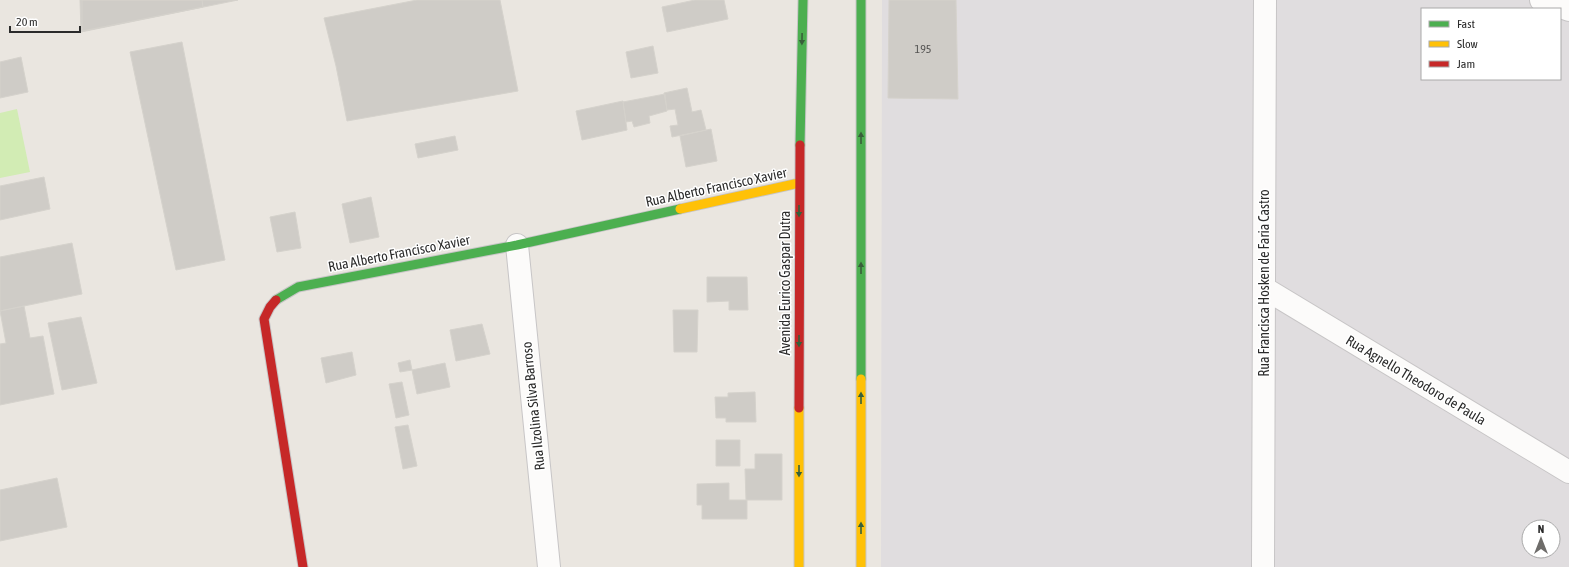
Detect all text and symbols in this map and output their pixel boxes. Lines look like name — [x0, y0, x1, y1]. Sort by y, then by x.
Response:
scale bar — [10, 8, 80, 34]
legend — [1421, 8, 1561, 80]
text: 20 m — [16, 15, 38, 29]
text: Fast — [1457, 17, 1475, 31]
one-way arrow — [799, 33, 805, 46]
text: Slow — [1457, 37, 1478, 51]
house number: 195 — [915, 42, 931, 56]
text: Jam — [1457, 57, 1475, 71]
one-way arrow — [858, 131, 864, 144]
street label: Rua Alberto Francisco Xavier — [644, 164, 789, 210]
street label: Rua Francisca Hosken de Faria Castro — [1256, 189, 1272, 377]
one-way arrow — [796, 205, 802, 218]
street label: Avenida Eurico Gaspar Dutra — [777, 211, 793, 355]
street label: Rua Alberto Francisco Xavier — [327, 231, 472, 275]
one-way arrow — [858, 261, 864, 274]
street label: Rua Agnello Theodoro de Paula — [1343, 332, 1489, 428]
one-way arrow — [796, 335, 802, 348]
street label: Rua Ilzolina Silva Barroso — [518, 341, 548, 471]
one-way arrow — [858, 391, 864, 404]
one-way arrow — [796, 465, 802, 478]
north arrow — [1521, 519, 1561, 559]
one-way arrow — [858, 521, 864, 534]
text: N — [1538, 523, 1544, 535]

